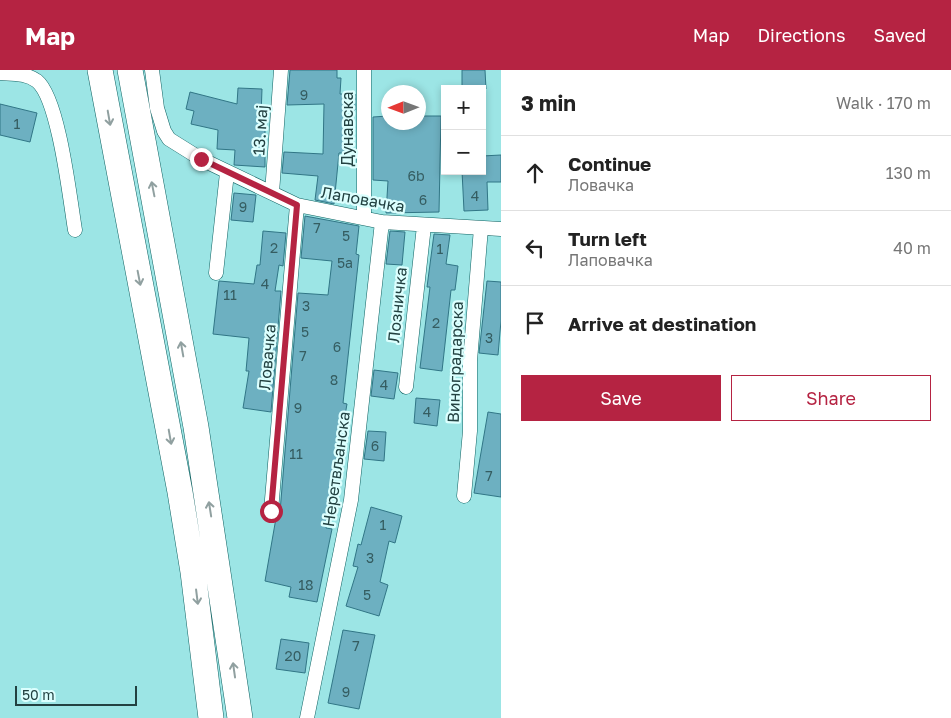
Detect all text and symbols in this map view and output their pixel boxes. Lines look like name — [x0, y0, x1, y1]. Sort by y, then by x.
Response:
text: Map — [25, 21, 75, 50]
text: Map — [693, 24, 729, 46]
text: Directions — [757, 24, 845, 46]
text: Saved — [873, 24, 926, 46]
north arrow — [381, 85, 426, 130]
map controls — [441, 85, 486, 175]
button: + — [441, 85, 486, 130]
house number: 9 — [300, 86, 308, 103]
text: 3 min — [521, 90, 576, 116]
street label: Дунавска — [337, 92, 357, 166]
text: Walk · 170 m — [836, 93, 931, 113]
street label: 13. мај — [248, 104, 272, 156]
one-way arrow — [105, 109, 115, 125]
house number: 1 — [14, 115, 21, 132]
button: − — [441, 130, 486, 175]
route end — [190, 148, 213, 171]
text: Continue — [568, 152, 651, 175]
icon: ahead — [521, 159, 549, 187]
text: 130 m — [886, 163, 931, 183]
house number: 6b — [407, 167, 425, 184]
text: Ловачка — [568, 175, 634, 195]
one-way arrow — [147, 181, 157, 197]
street label: Лаповачка — [320, 182, 406, 216]
house number: 4 — [471, 187, 479, 204]
house number: 6 — [419, 191, 427, 208]
house number: 9 — [239, 198, 247, 215]
house number: 7 — [313, 219, 321, 236]
house number: 5 — [342, 227, 350, 244]
text: Turn left — [568, 227, 647, 250]
icon: left — [521, 234, 549, 262]
text: 40 m — [893, 238, 931, 258]
house number: 2 — [270, 239, 278, 256]
house number: 1 — [437, 240, 444, 257]
text: Лаповачка — [568, 250, 653, 270]
house number: 5a — [337, 254, 353, 271]
street label: Лозничка — [383, 266, 411, 344]
one-way arrow — [135, 269, 144, 285]
house number: 4 — [261, 275, 269, 292]
house number: 11 — [223, 286, 237, 303]
house number: 3 — [302, 297, 310, 314]
street label: Виноградарска — [443, 301, 467, 423]
icon: arrive — [521, 309, 549, 337]
text: Arrive at destination — [568, 312, 756, 335]
house number: 2 — [432, 314, 440, 331]
street label: Ловачка — [254, 323, 280, 391]
house number: 5 — [301, 323, 309, 340]
house number: 3 — [485, 329, 493, 346]
house number: 6 — [333, 338, 341, 355]
one-way arrow — [177, 341, 187, 357]
house number: 7 — [299, 347, 307, 364]
house number: 8 — [330, 371, 338, 388]
button: Save — [521, 375, 721, 421]
button: Share — [731, 375, 931, 421]
house number: 4 — [380, 376, 388, 393]
house number: 9 — [294, 399, 302, 416]
house number: 4 — [423, 403, 431, 420]
street label: Неретвљанска — [318, 410, 354, 528]
one-way arrow — [165, 429, 175, 445]
house number: 6 — [371, 437, 379, 454]
house number: 11 — [289, 445, 303, 462]
house number: 7 — [485, 467, 493, 484]
route start — [260, 500, 283, 523]
one-way arrow — [204, 501, 214, 517]
house number: 1 — [380, 516, 387, 533]
house number: 3 — [366, 549, 374, 566]
house number: 18 — [298, 576, 314, 593]
house number: 5 — [363, 586, 371, 603]
one-way arrow — [192, 589, 202, 605]
house number: 7 — [352, 637, 360, 654]
house number: 20 — [285, 647, 301, 664]
one-way arrow — [229, 662, 239, 678]
scale bar — [15, 683, 138, 706]
house number: 9 — [342, 683, 350, 700]
text: 50 m — [22, 686, 55, 703]

